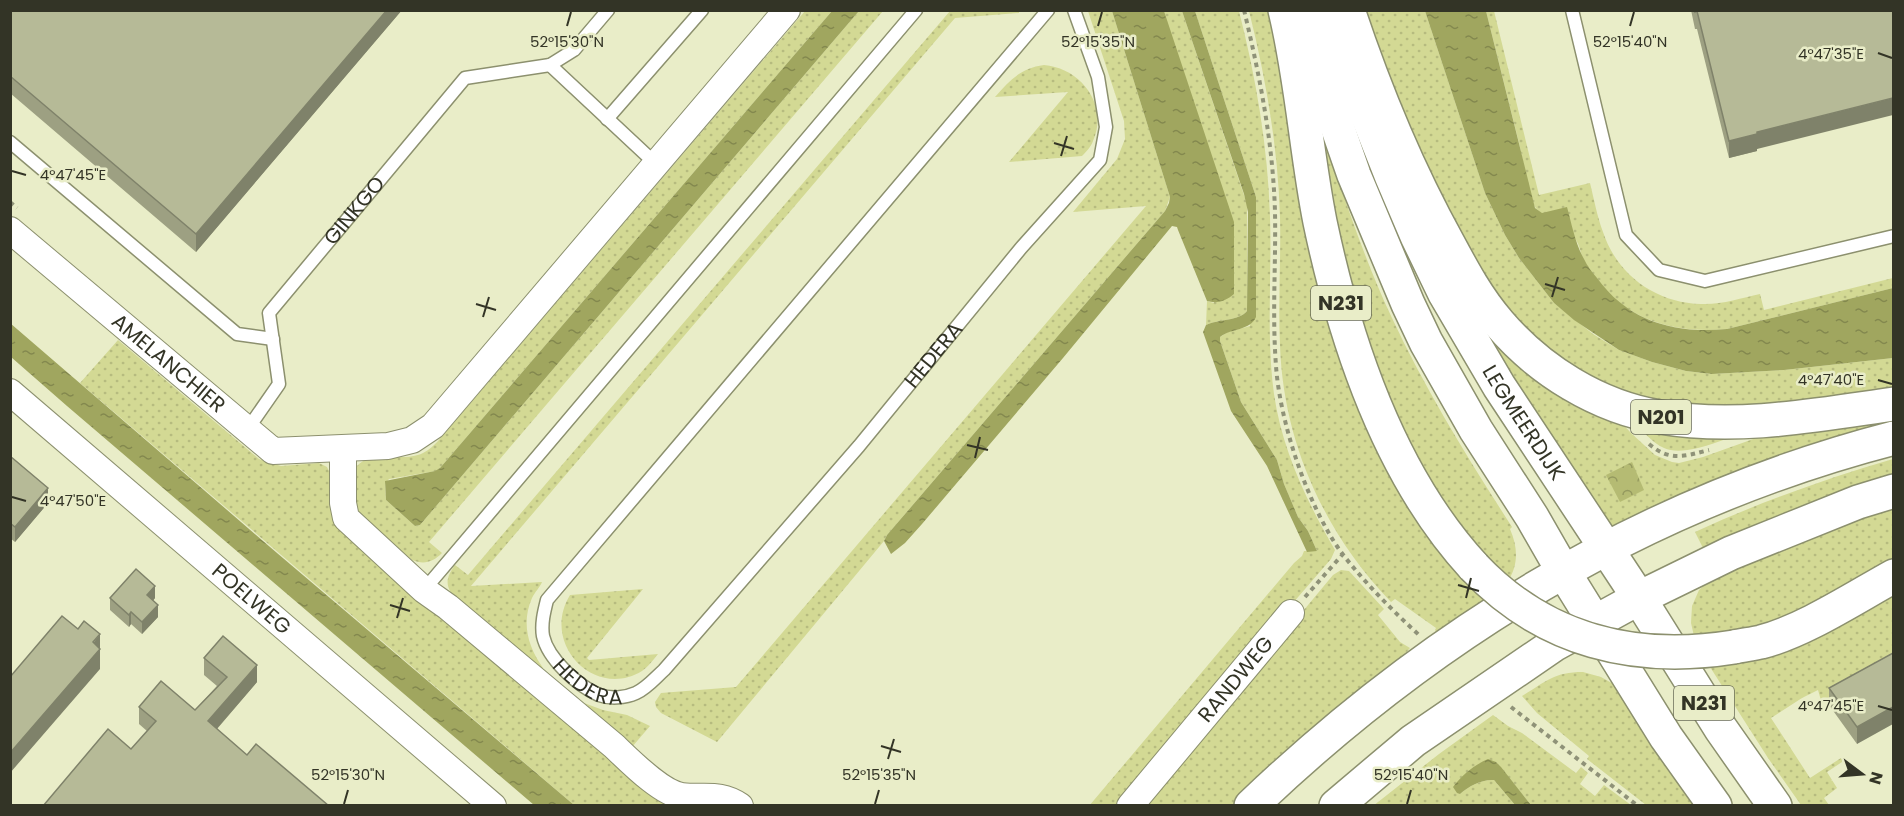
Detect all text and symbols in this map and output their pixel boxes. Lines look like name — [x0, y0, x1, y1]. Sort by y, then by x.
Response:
text: 52°15'30"N — [530, 31, 604, 52]
text: 52°15'35"N — [1061, 31, 1135, 52]
text: 52°15'40"N — [1593, 31, 1667, 52]
text: 4°47'35"E — [1798, 43, 1864, 64]
text: 4°47'45"E — [40, 164, 106, 185]
street label: GINKGO — [317, 170, 391, 251]
road number: N231 — [1311, 286, 1371, 320]
street label: AMELANCHIER — [106, 306, 232, 419]
street label: HEDERA — [897, 315, 969, 394]
street label: LEGMEERDIJK — [1476, 359, 1573, 486]
text: 4°47'40"E — [1798, 369, 1864, 390]
road number: N201 — [1631, 400, 1691, 434]
text: 4°47'50"E — [40, 490, 106, 511]
street label: POELWEG — [206, 556, 298, 641]
street label: RANDWEG — [1191, 630, 1280, 728]
street label: HEDERA — [546, 652, 623, 712]
road number: N231 — [1674, 686, 1734, 720]
text: 4°47'45"E — [1798, 695, 1864, 716]
north arrow — [1832, 744, 1892, 804]
text: 52°15'30"N — [311, 764, 385, 785]
text: 52°15'35"N — [842, 764, 916, 785]
text: 52°15'40"N — [1374, 764, 1448, 785]
text: N — [1863, 769, 1889, 787]

